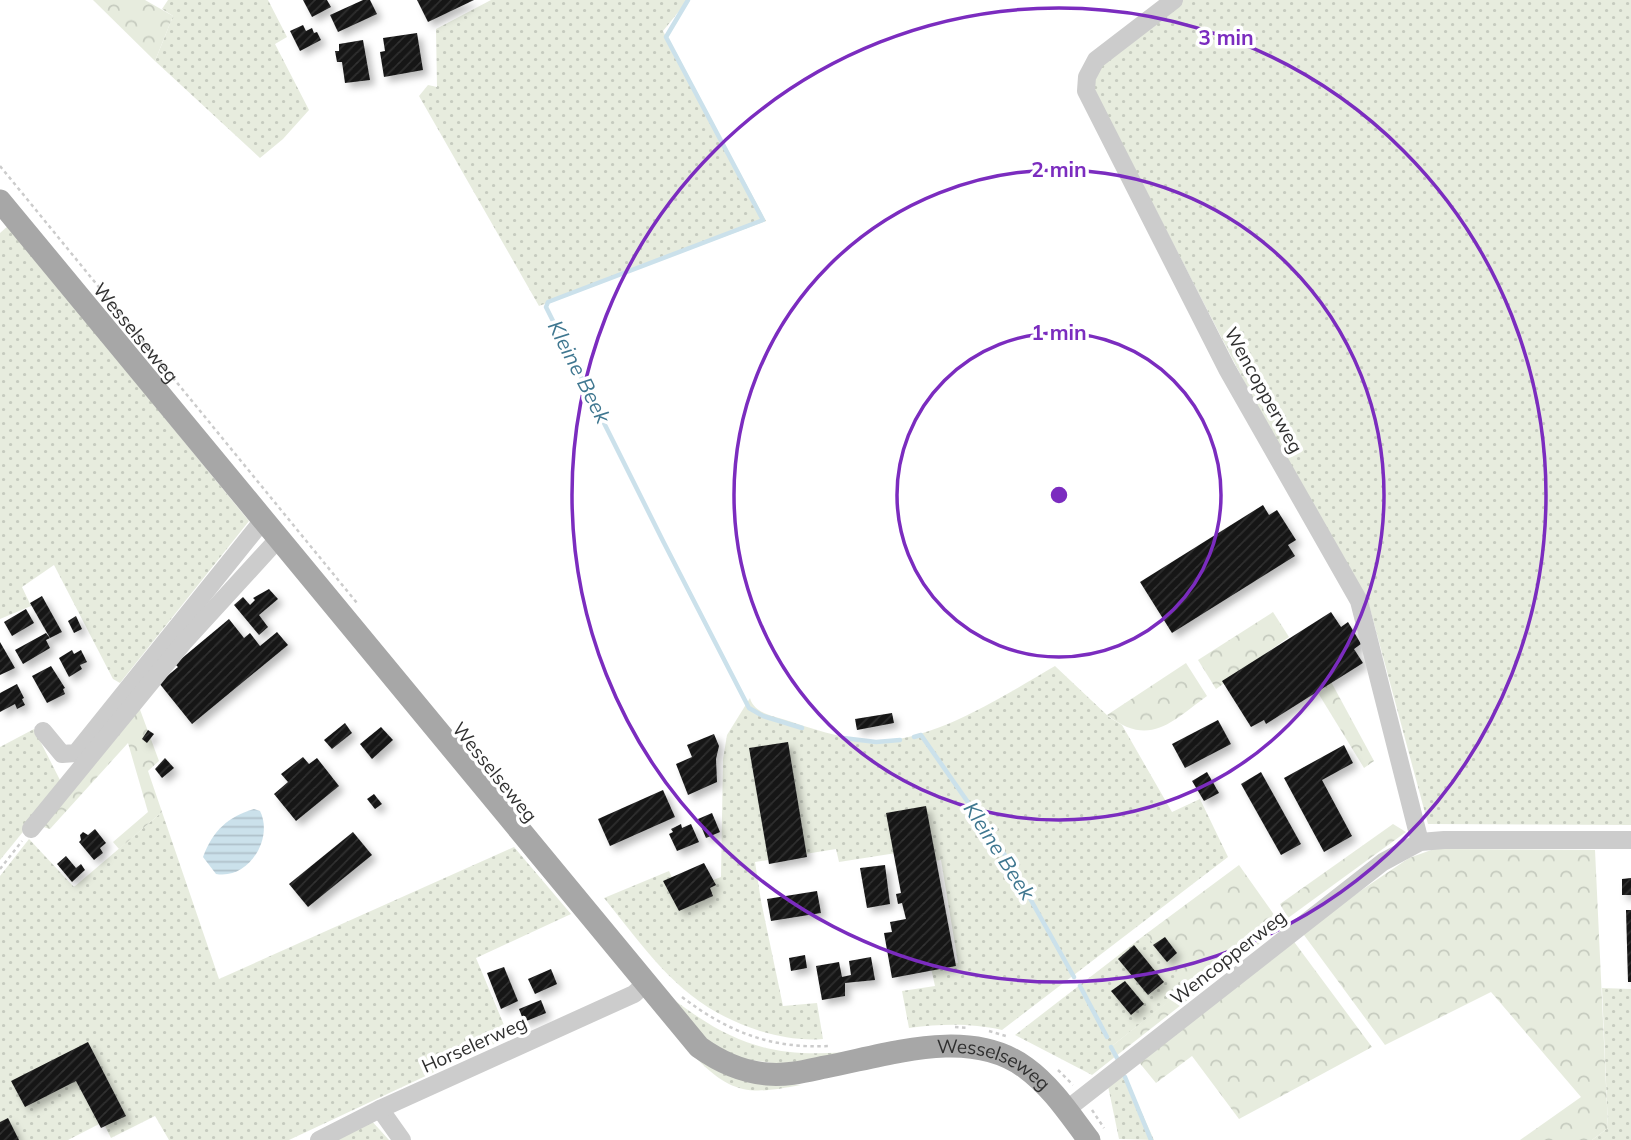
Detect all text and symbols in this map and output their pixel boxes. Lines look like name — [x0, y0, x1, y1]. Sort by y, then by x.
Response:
text: 3 min — [1198, 24, 1254, 50]
text: 2 min — [1031, 156, 1087, 182]
street label: Wesselseweg — [88, 278, 184, 387]
water label: Kleine Beek — [543, 316, 617, 428]
text: 1 min — [1031, 319, 1087, 345]
street label: Wencopperweg — [1219, 323, 1309, 457]
centre of rings — [1047, 483, 1071, 507]
street label: Wesselseweg — [447, 717, 543, 827]
water label: Kleine Beek — [958, 796, 1042, 905]
street label: Wencopperweg — [1165, 904, 1291, 1010]
street label: Horselerweg — [418, 1010, 530, 1078]
street label: Wesselseweg — [937, 1034, 1056, 1095]

